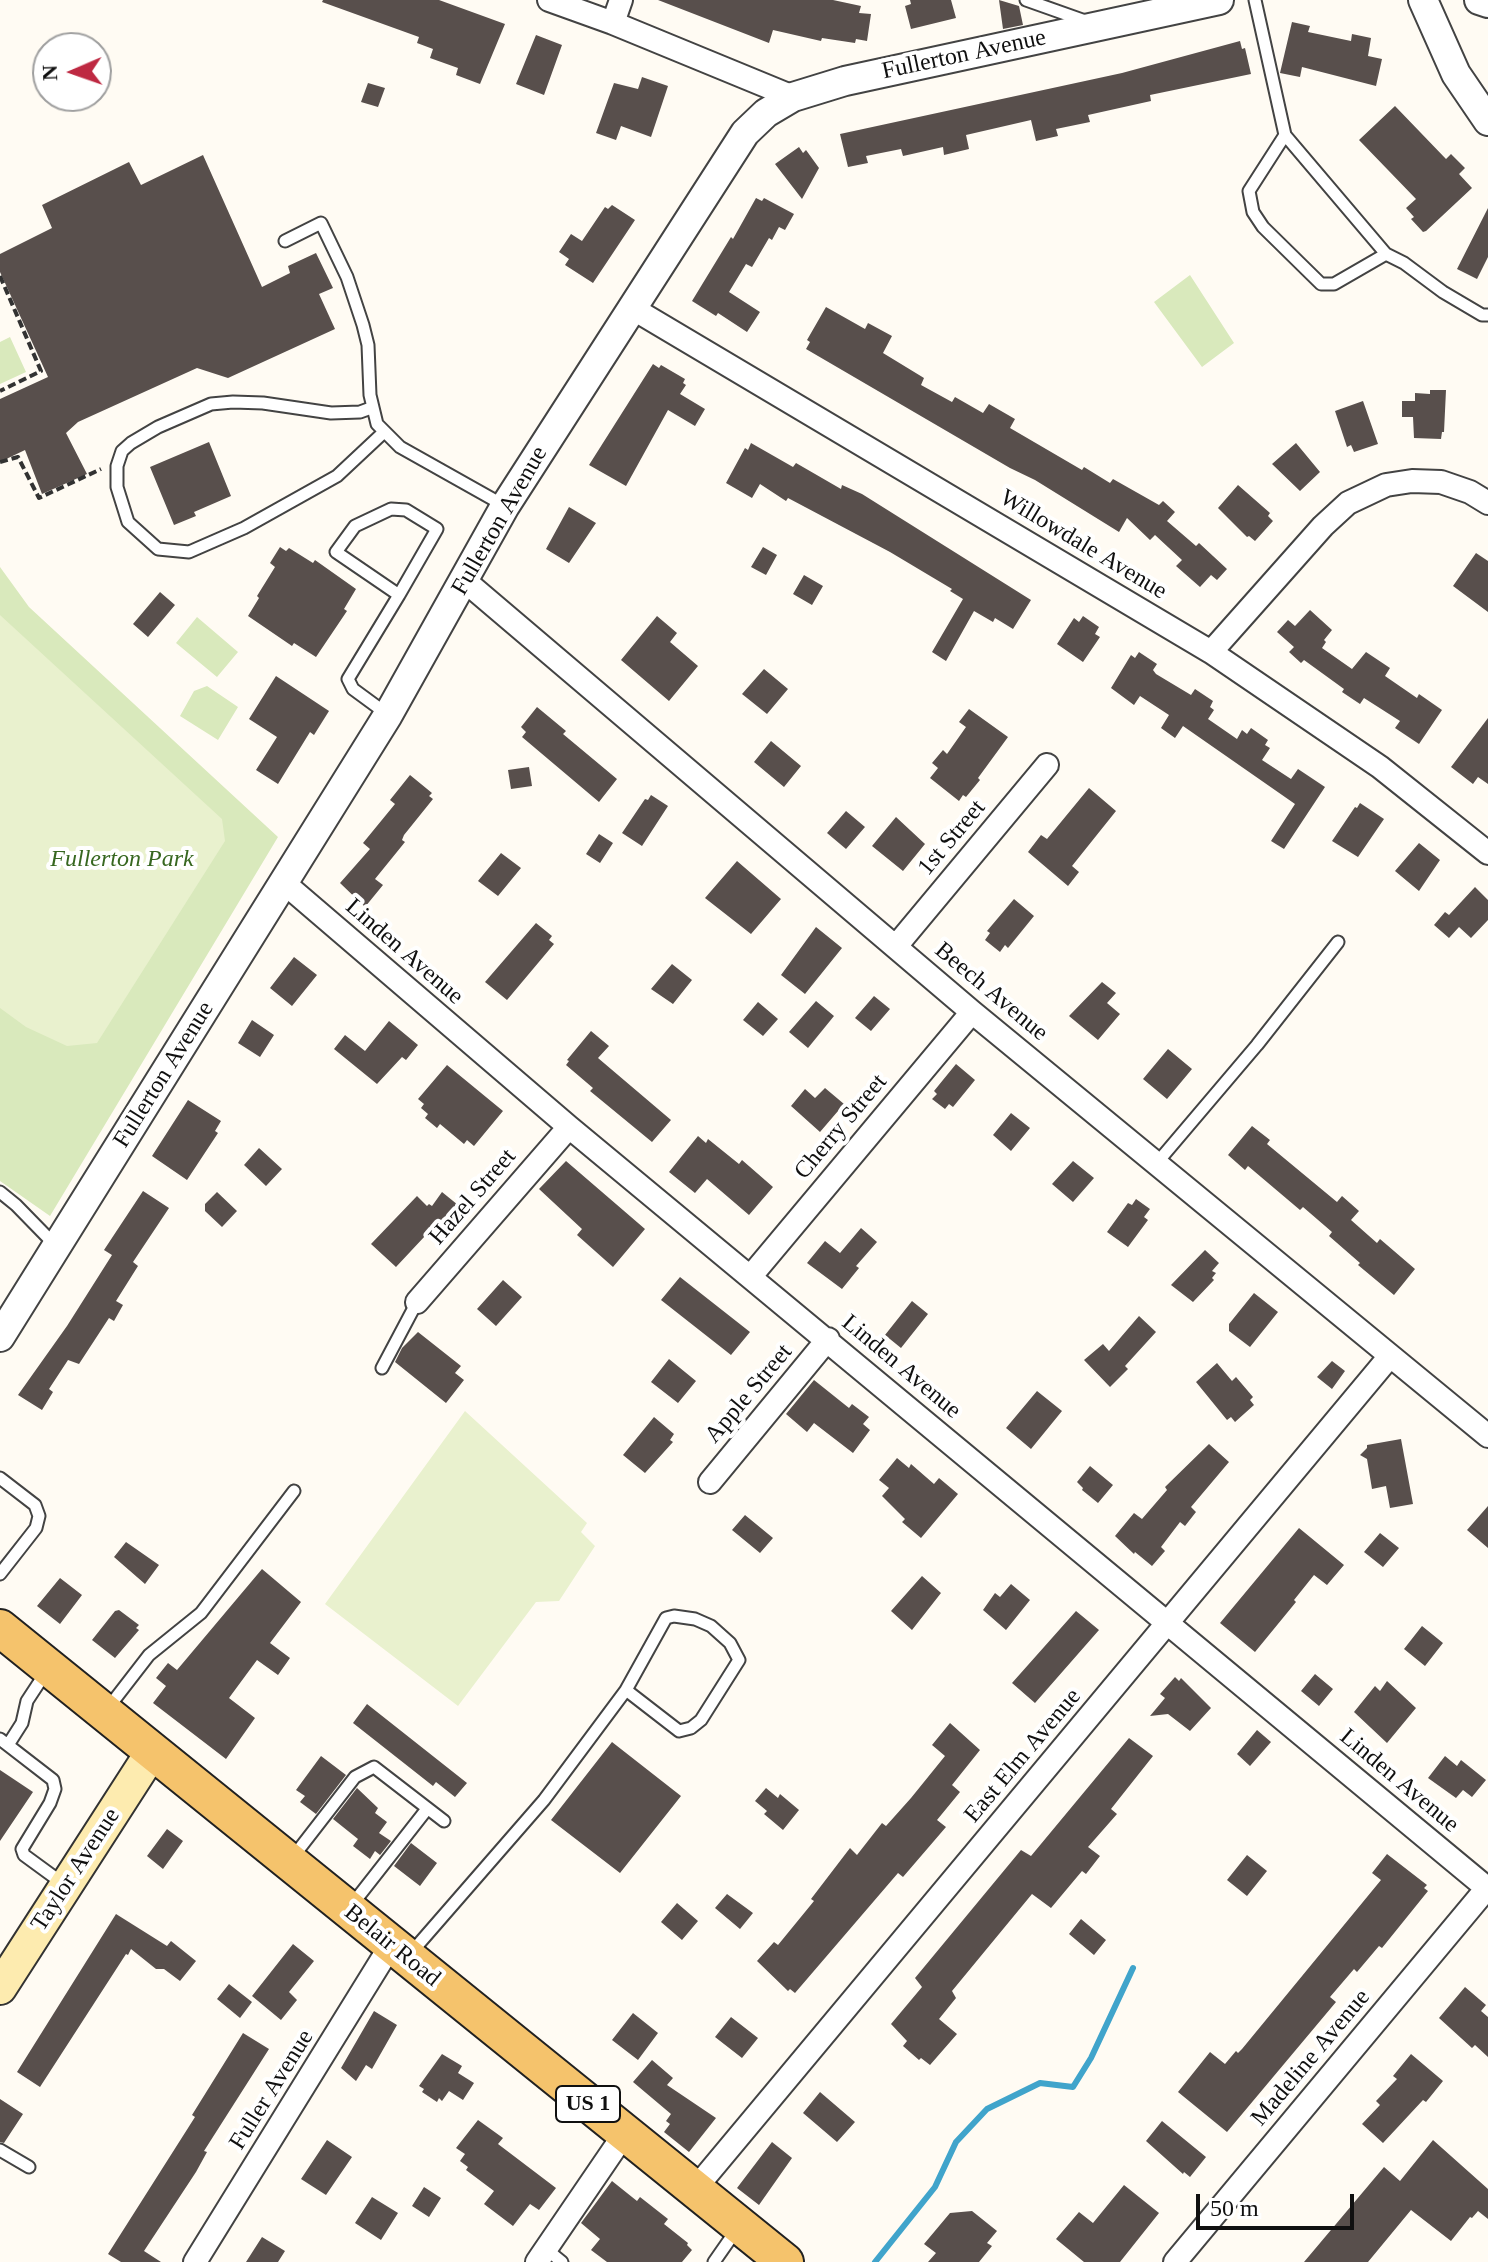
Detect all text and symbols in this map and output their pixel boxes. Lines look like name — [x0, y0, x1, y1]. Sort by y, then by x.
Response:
street label: Fullerton Avenue — [879, 24, 1049, 86]
north arrow — [32, 32, 112, 112]
text: N — [37, 64, 62, 81]
street label: Fullerton Avenue — [446, 442, 554, 600]
street label: Willowdale Avenue — [994, 484, 1172, 606]
street label: 1st Street — [912, 794, 992, 882]
park label: Fullerton Park — [50, 846, 194, 874]
street label: Linden Avenue — [339, 893, 469, 1011]
street label: Beech Avenue — [929, 936, 1053, 1048]
street label: Fullerton Avenue — [108, 997, 220, 1153]
street label: Cherry Street — [789, 1068, 893, 1186]
street label: Hazel Street — [423, 1143, 523, 1251]
street label: Linden Avenue — [836, 1309, 966, 1425]
street label: Apple Street — [699, 1339, 799, 1449]
street label: East Elm Avenue — [959, 1683, 1087, 1829]
street label: Linden Avenue — [1334, 1723, 1464, 1839]
street label: Taylor Avenue — [25, 1803, 127, 1937]
street label: Belair Road — [338, 1899, 446, 1993]
street label: Madeline Avenue — [1245, 1984, 1377, 2132]
street label: Fuller Avenue — [224, 2025, 320, 2155]
road number: US 1 — [556, 2086, 620, 2122]
scale bar — [1200, 2178, 1358, 2228]
text: 50 m — [1210, 2195, 1259, 2221]

